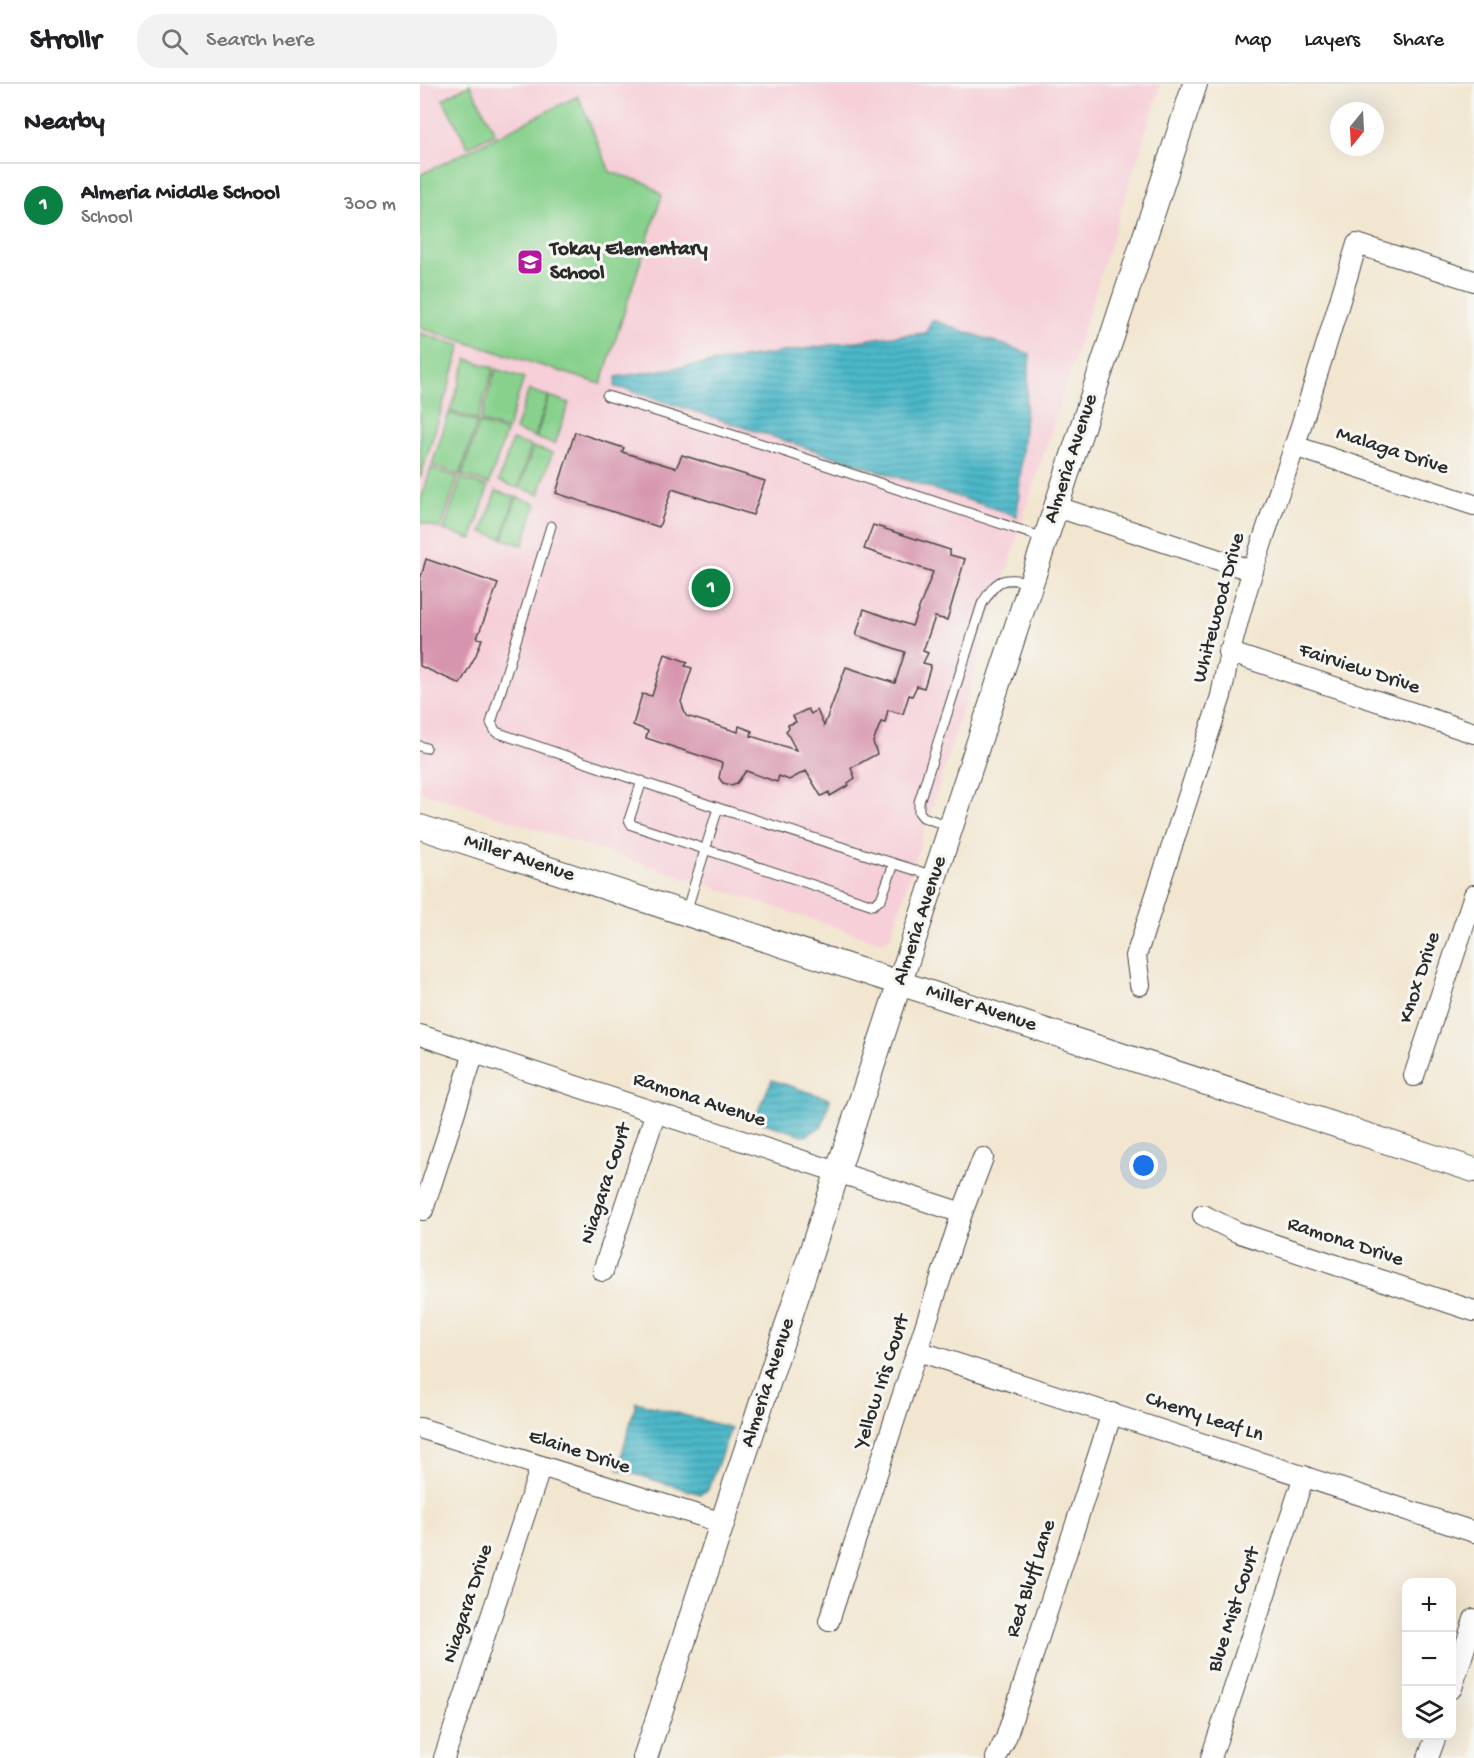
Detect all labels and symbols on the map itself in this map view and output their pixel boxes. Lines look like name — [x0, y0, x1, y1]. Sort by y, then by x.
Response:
north arrow — [1330, 102, 1384, 156]
place label: Tokay Elementary School — [548, 238, 708, 287]
school or university icon: Tokay Elementary School — [515, 247, 545, 277]
street label: Almeria Avenue — [1039, 390, 1105, 527]
street label: Malaga Drive — [1333, 422, 1453, 482]
street label: Whitewood Drive — [1188, 529, 1252, 686]
pin: 1 — [692, 566, 730, 610]
street label: Fairview Drive — [1294, 638, 1424, 702]
street label: Miller Avenue — [461, 829, 579, 889]
street label: Almeria Avenue — [888, 852, 954, 989]
street label: Knox Drive — [1395, 928, 1448, 1027]
street label: Miller Avenue — [923, 979, 1041, 1039]
street label: Ramona Avenue — [629, 1068, 770, 1135]
street label: Niagara Court — [576, 1118, 639, 1248]
your location — [1129, 1151, 1158, 1180]
street label: Ramona Drive — [1284, 1212, 1407, 1274]
street label: Yellow Iris Court — [849, 1309, 917, 1454]
street label: Almeria Avenue — [736, 1314, 802, 1451]
street label: Cherry Leaf Ln — [1142, 1387, 1266, 1449]
street label: Elaine Drive — [525, 1425, 634, 1482]
street label: Red Bluff Lane — [1001, 1516, 1063, 1641]
street label: Niagara Drive — [438, 1540, 500, 1667]
street label: Blue Mist Court — [1203, 1542, 1268, 1676]

